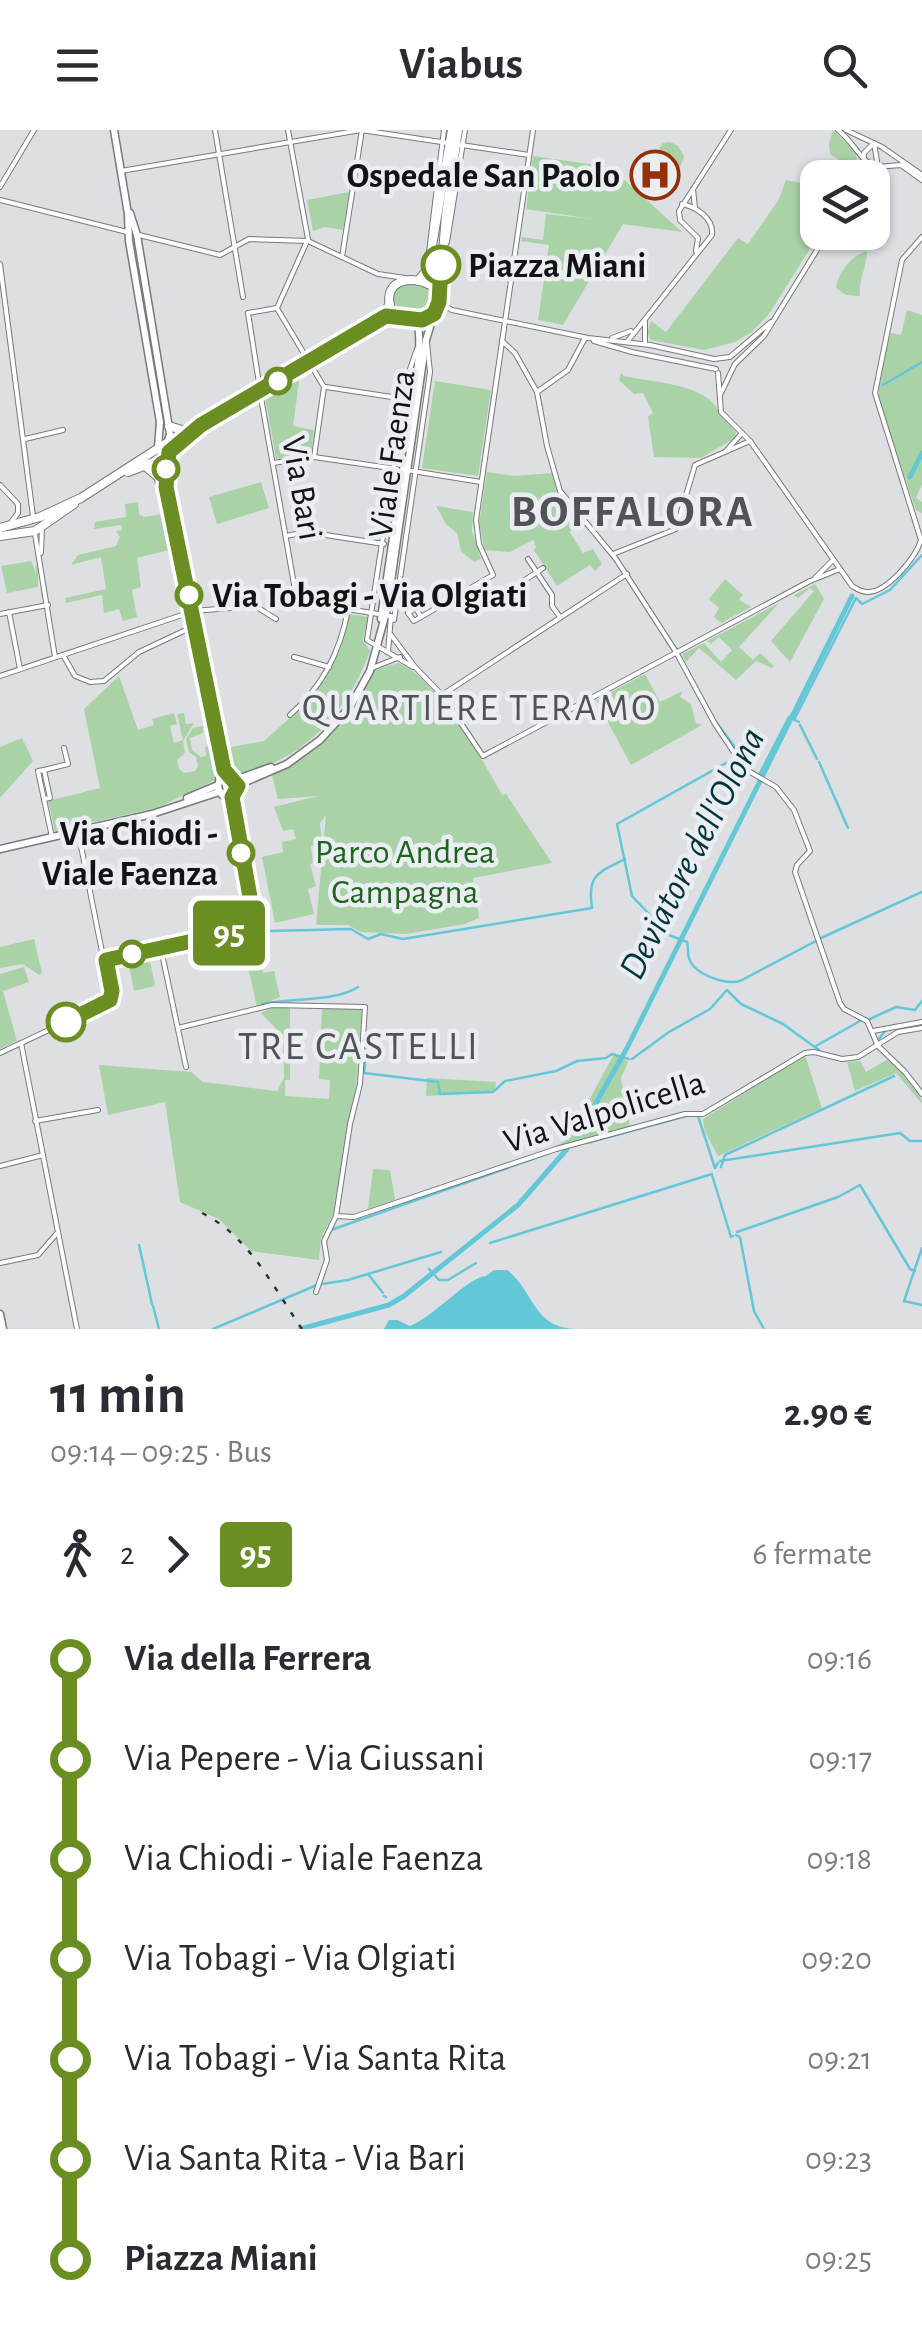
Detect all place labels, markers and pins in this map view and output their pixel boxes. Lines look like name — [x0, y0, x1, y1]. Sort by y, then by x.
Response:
hospital icon: Ospedale San Paolo — [629, 149, 681, 201]
place label: Ospedale San Paolo — [347, 159, 620, 194]
marker: Piazza Miani — [422, 246, 460, 284]
place label: Piazza Miani — [468, 249, 646, 284]
unlabelled marker — [265, 368, 291, 394]
unlabelled marker — [153, 456, 179, 482]
place label: Via Tobagi - Via Olgiati — [212, 579, 527, 614]
marker: Via Tobagi - Via Olgiati — [176, 582, 202, 608]
place label: Via Chiodi - Viale Faenza — [42, 817, 218, 892]
marker: Via Chiodi - Viale Faenza — [228, 840, 254, 866]
unlabelled marker — [119, 941, 145, 967]
unlabelled marker — [47, 1003, 85, 1041]

